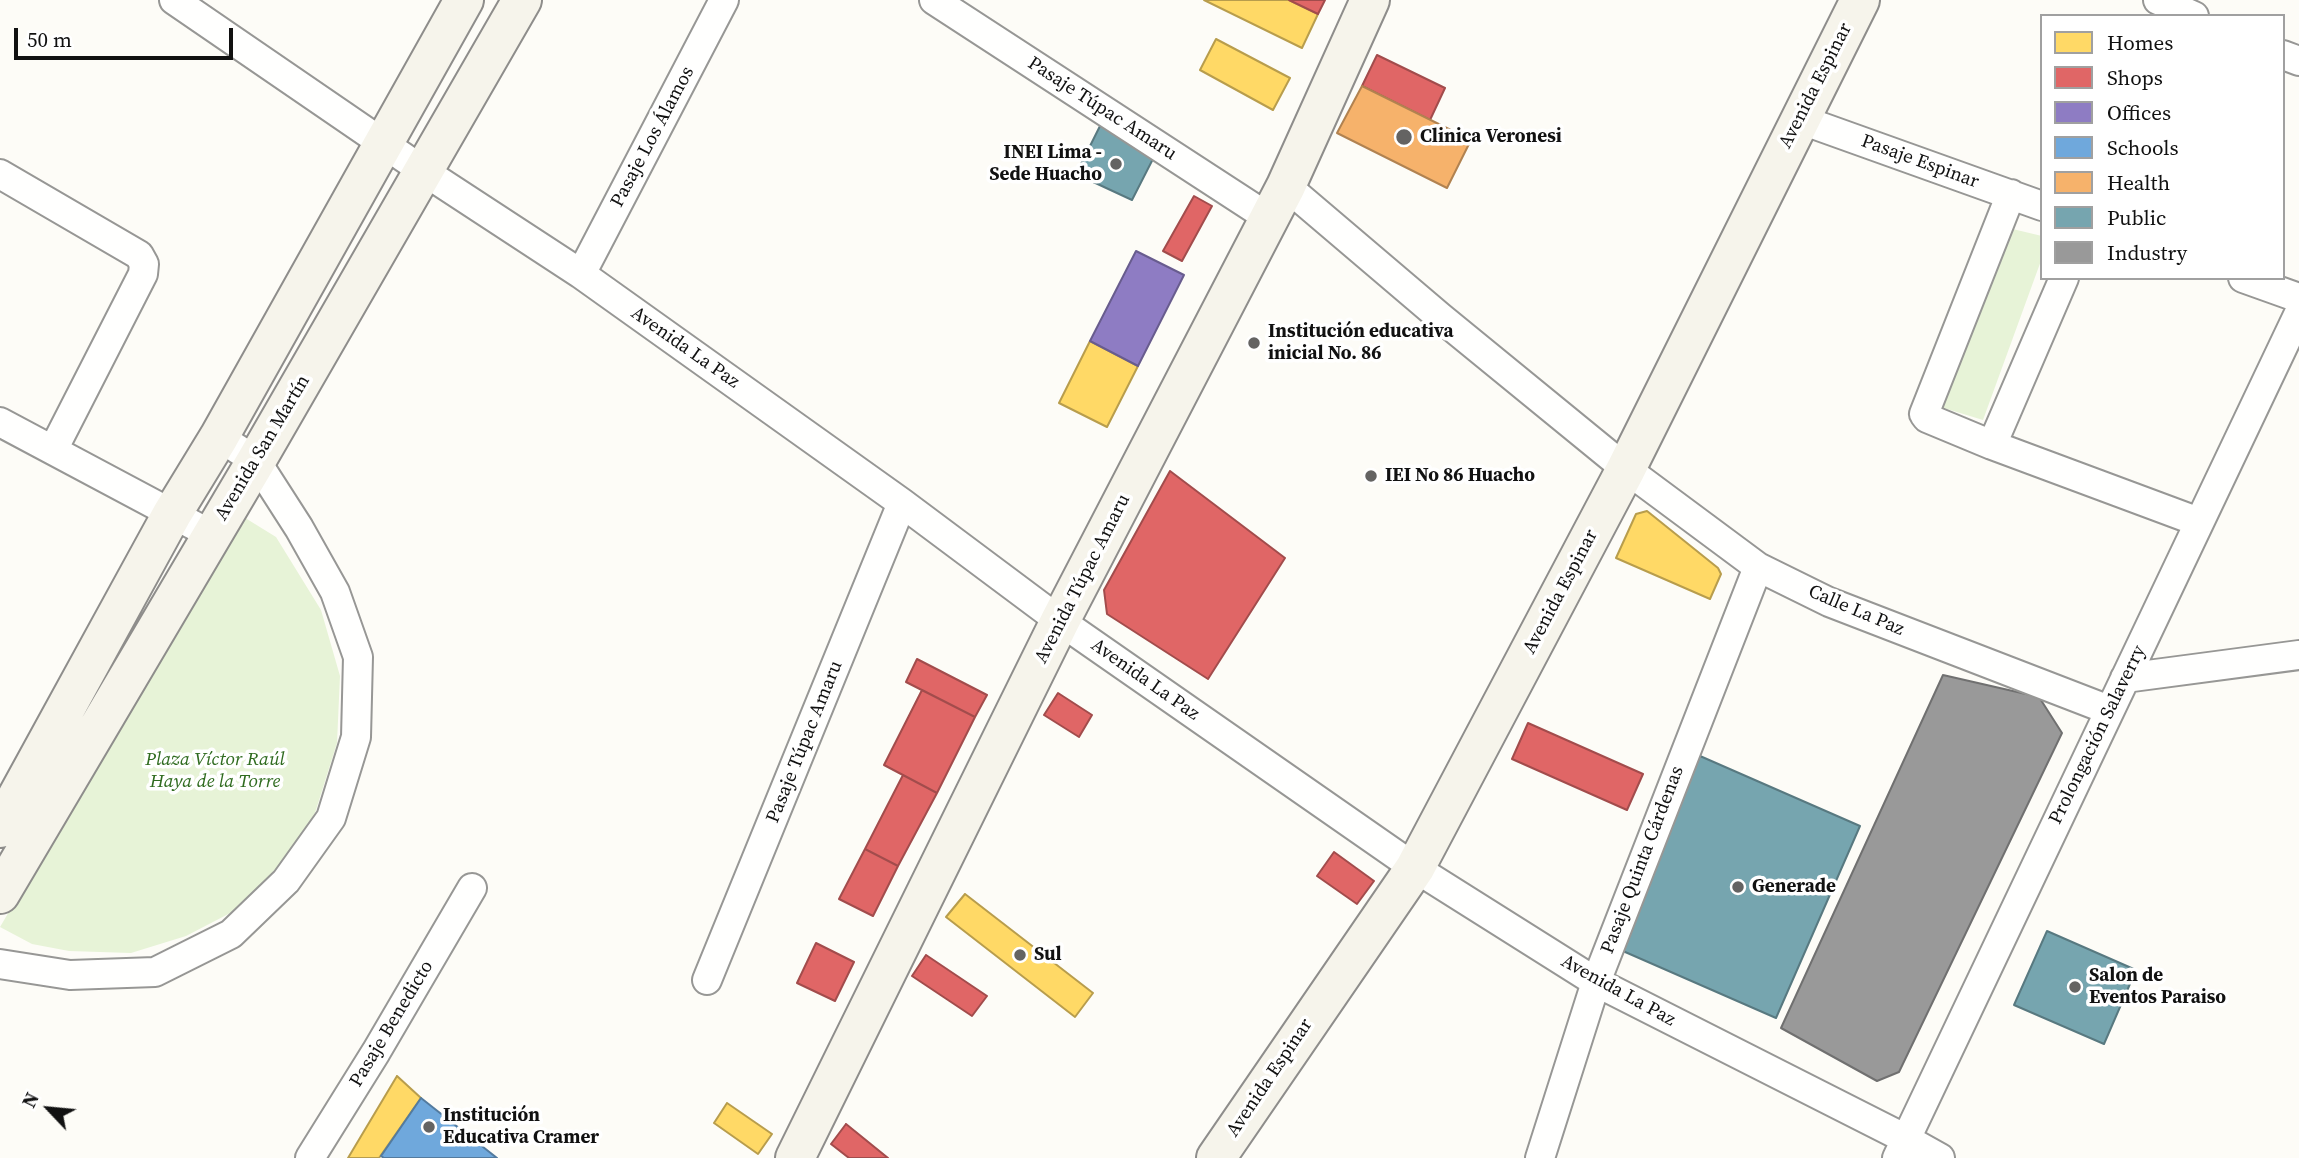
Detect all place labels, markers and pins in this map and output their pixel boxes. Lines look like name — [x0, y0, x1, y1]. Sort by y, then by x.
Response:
place label: Clinica Veronesi — [1420, 126, 1562, 148]
marker: Clinica Veronesi — [1394, 127, 1414, 147]
place label: INEI Lima - Sede Huacho — [989, 142, 1102, 186]
marker: INEI Lima - Sede Huacho — [1108, 156, 1124, 172]
place label: Institución educativa inicial No. 86 — [1268, 321, 1454, 365]
marker: Institución educativa inicial No. 86 — [1246, 335, 1262, 351]
place label: IEI No 86 Huacho — [1385, 465, 1535, 487]
marker: IEI No 86 Huacho — [1363, 468, 1379, 484]
place label: Generade — [1752, 876, 1836, 898]
marker: Generade — [1730, 879, 1746, 895]
place label: Sul — [1034, 944, 1062, 966]
marker: Sul — [1012, 947, 1028, 963]
place label: Salon de Eventos Paraiso — [2089, 965, 2226, 1009]
marker: Salon de Eventos Paraiso — [2067, 979, 2083, 995]
place label: Institución Educativa Cramer — [443, 1105, 599, 1149]
marker: Institución Educativa Cramer — [421, 1119, 437, 1135]

